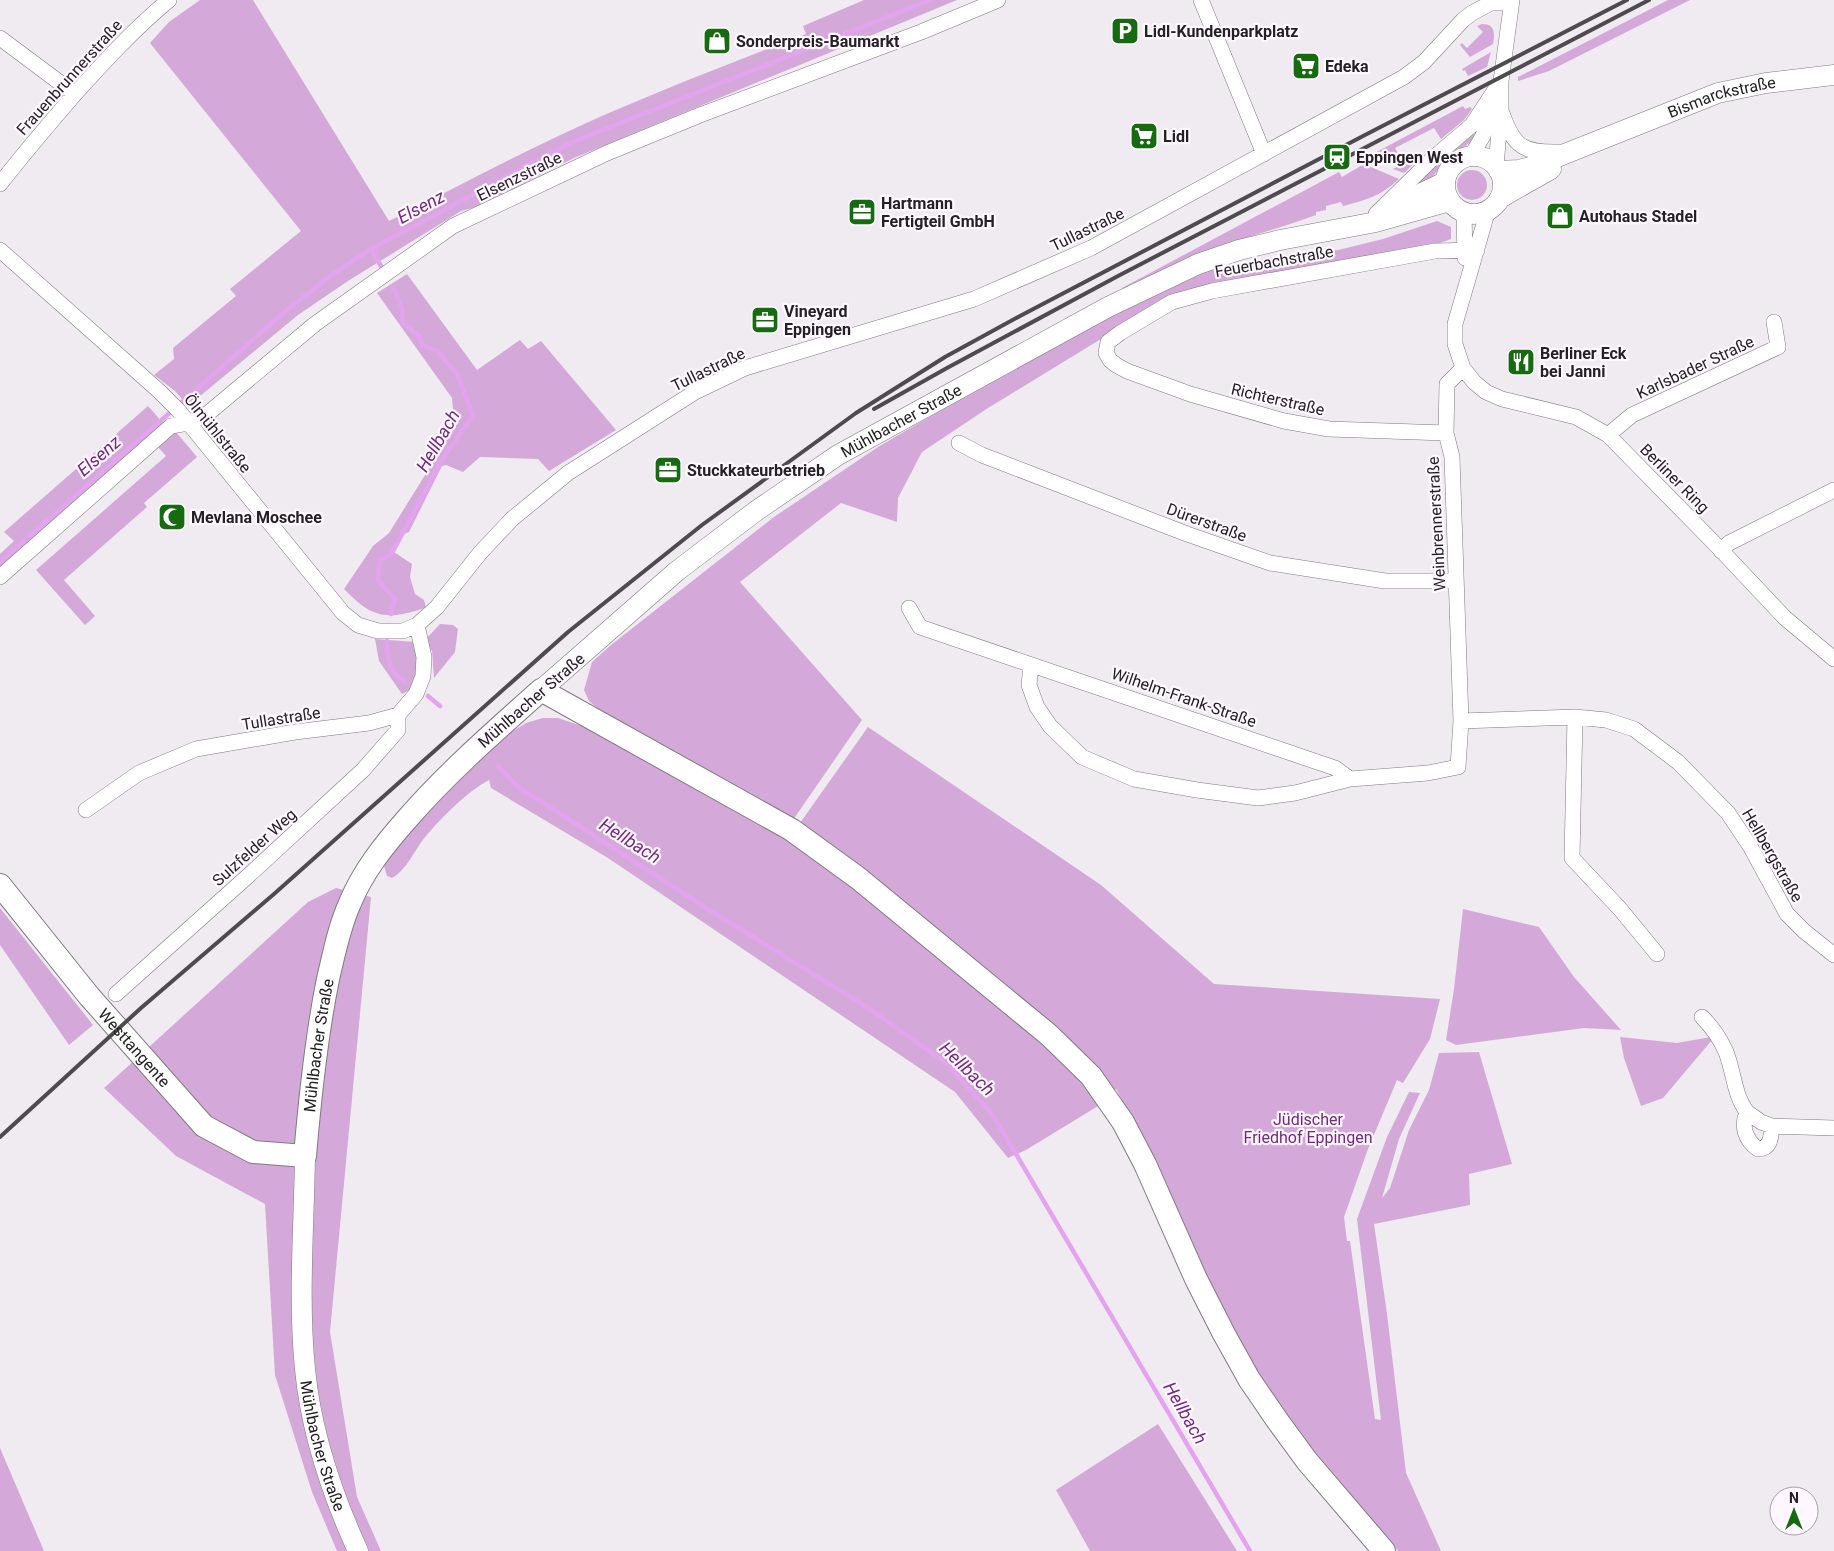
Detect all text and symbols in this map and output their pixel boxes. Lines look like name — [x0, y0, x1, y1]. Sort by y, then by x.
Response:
street label: Frauenbrunnerstraße — [13, 16, 126, 139]
parking icon: Lidl-Kundenparkplatz — [1110, 16, 1140, 46]
place label: Lidl-Kundenparkplatz — [1144, 22, 1298, 41]
shop icon: Sonderpreis-Baumarkt — [702, 26, 732, 56]
place label: Sonderpreis-Baumarkt — [736, 32, 900, 51]
supermarket icon: Edeka — [1291, 51, 1321, 81]
place label: Edeka — [1325, 57, 1369, 76]
street label: Bismarckstraße — [1665, 73, 1777, 122]
supermarket icon: Lidl — [1129, 121, 1159, 151]
place label: Lidl — [1163, 127, 1189, 146]
station icon: Eppingen West — [1322, 142, 1352, 172]
street label: Elsenzstraße — [474, 148, 565, 205]
place label: Eppingen West — [1356, 148, 1464, 167]
water label: Elsenz — [393, 185, 448, 228]
place label: Hartmann Fertigteil GmbH — [881, 194, 995, 231]
office icon: Hartmann Fertigteil GmbH — [847, 197, 877, 227]
shop icon: Autohaus Stadel — [1545, 201, 1575, 231]
street label: Tullastraße — [1047, 204, 1127, 255]
place label: Autohaus Stadel — [1579, 207, 1697, 226]
street label: Feuerbachstraße — [1213, 242, 1335, 281]
place label: Vineyard Eppingen — [784, 302, 851, 339]
office icon: Vineyard Eppingen — [750, 305, 780, 335]
street label: Karlsbader Straße — [1633, 332, 1757, 403]
street label: Tullastraße — [668, 344, 748, 395]
place label: Berliner Eck bei Janni — [1540, 344, 1627, 381]
restaurant icon: Berliner Eck bei Janni — [1506, 347, 1536, 377]
street label: Mühlbacher Straße — [838, 380, 965, 462]
street label: Richterstraße — [1229, 380, 1326, 419]
street label: Ölmühlstraße — [180, 390, 255, 477]
water label: Hellbach — [411, 406, 464, 476]
water label: Elsenz — [73, 431, 125, 480]
street label: Berliner Ring — [1636, 440, 1713, 517]
office icon: Stuckkateurbetrieb — [653, 455, 683, 485]
street label: Weinbrennerstraße — [1423, 456, 1450, 592]
place label: Stuckkateurbetrieb — [687, 461, 825, 480]
street label: Dürerstraße — [1164, 499, 1249, 546]
mosque icon: Mevlana Moschee — [157, 502, 187, 532]
place label: Mevlana Moschee — [191, 508, 322, 527]
street label: Mühlbacher Straße — [474, 649, 588, 752]
street label: Wilhelm-Frank-Straße — [1109, 664, 1259, 731]
street label: Tullastraße — [240, 703, 322, 734]
street label: Sulzfelder Weg — [209, 805, 300, 890]
street label: Hellbergstraße — [1738, 805, 1807, 905]
water label: Hellbach — [596, 814, 665, 868]
street label: Mühlbacher Straße — [300, 977, 338, 1113]
street label: Westtangente — [94, 1005, 174, 1091]
water label: Hellbach — [936, 1037, 999, 1100]
park label: Jüdischer Friedhof Eppingen — [1243, 1110, 1373, 1147]
water label: Hellbach — [1159, 1378, 1212, 1448]
street label: Mühlbacher Straße — [296, 1379, 349, 1514]
north arrow — [1769, 1486, 1819, 1536]
text: N — [1789, 1490, 1799, 1506]

